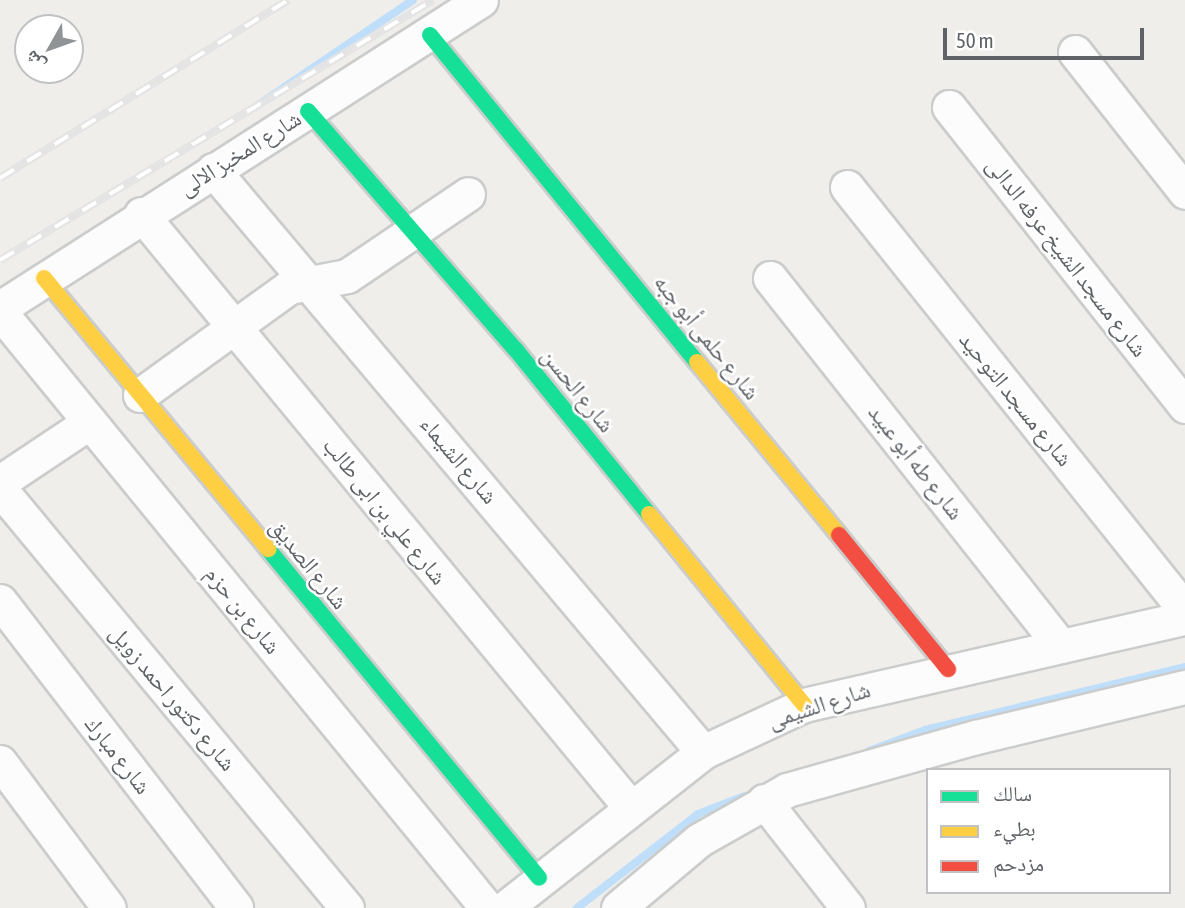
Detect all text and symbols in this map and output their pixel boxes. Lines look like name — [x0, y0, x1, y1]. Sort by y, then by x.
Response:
north arrow — [14, 14, 84, 84]
scale bar — [947, 14, 1148, 58]
text: 50 m — [956, 28, 994, 52]
text: ش — [20, 46, 49, 76]
street label: شارع المخبز الالى — [174, 104, 306, 202]
street label: شارع مسجد الشيخ عرفه الدالى — [980, 152, 1154, 362]
street label: شارع حلمى أبو جبه — [648, 269, 766, 405]
street label: شارع مسجد التوحيد — [953, 326, 1079, 472]
street label: شارع الحسن — [535, 342, 621, 438]
street label: شارع طه أبو عبيد — [862, 399, 970, 525]
street label: شارع الشيماء — [414, 410, 504, 510]
street label: شارع علي بن ابى طالب — [317, 432, 453, 590]
street label: شارع الصديق — [264, 513, 354, 615]
street label: شارع بن حزم — [199, 561, 287, 659]
street label: شارع دكتور احمد زويل — [104, 619, 242, 777]
street label: شارع الشيمى — [764, 675, 874, 735]
street label: شارع مبارك — [79, 710, 157, 800]
legend — [926, 768, 1171, 894]
text: سالك — [993, 781, 1032, 805]
text: بطيء — [993, 816, 1036, 840]
text: مزدحم — [993, 851, 1044, 875]

